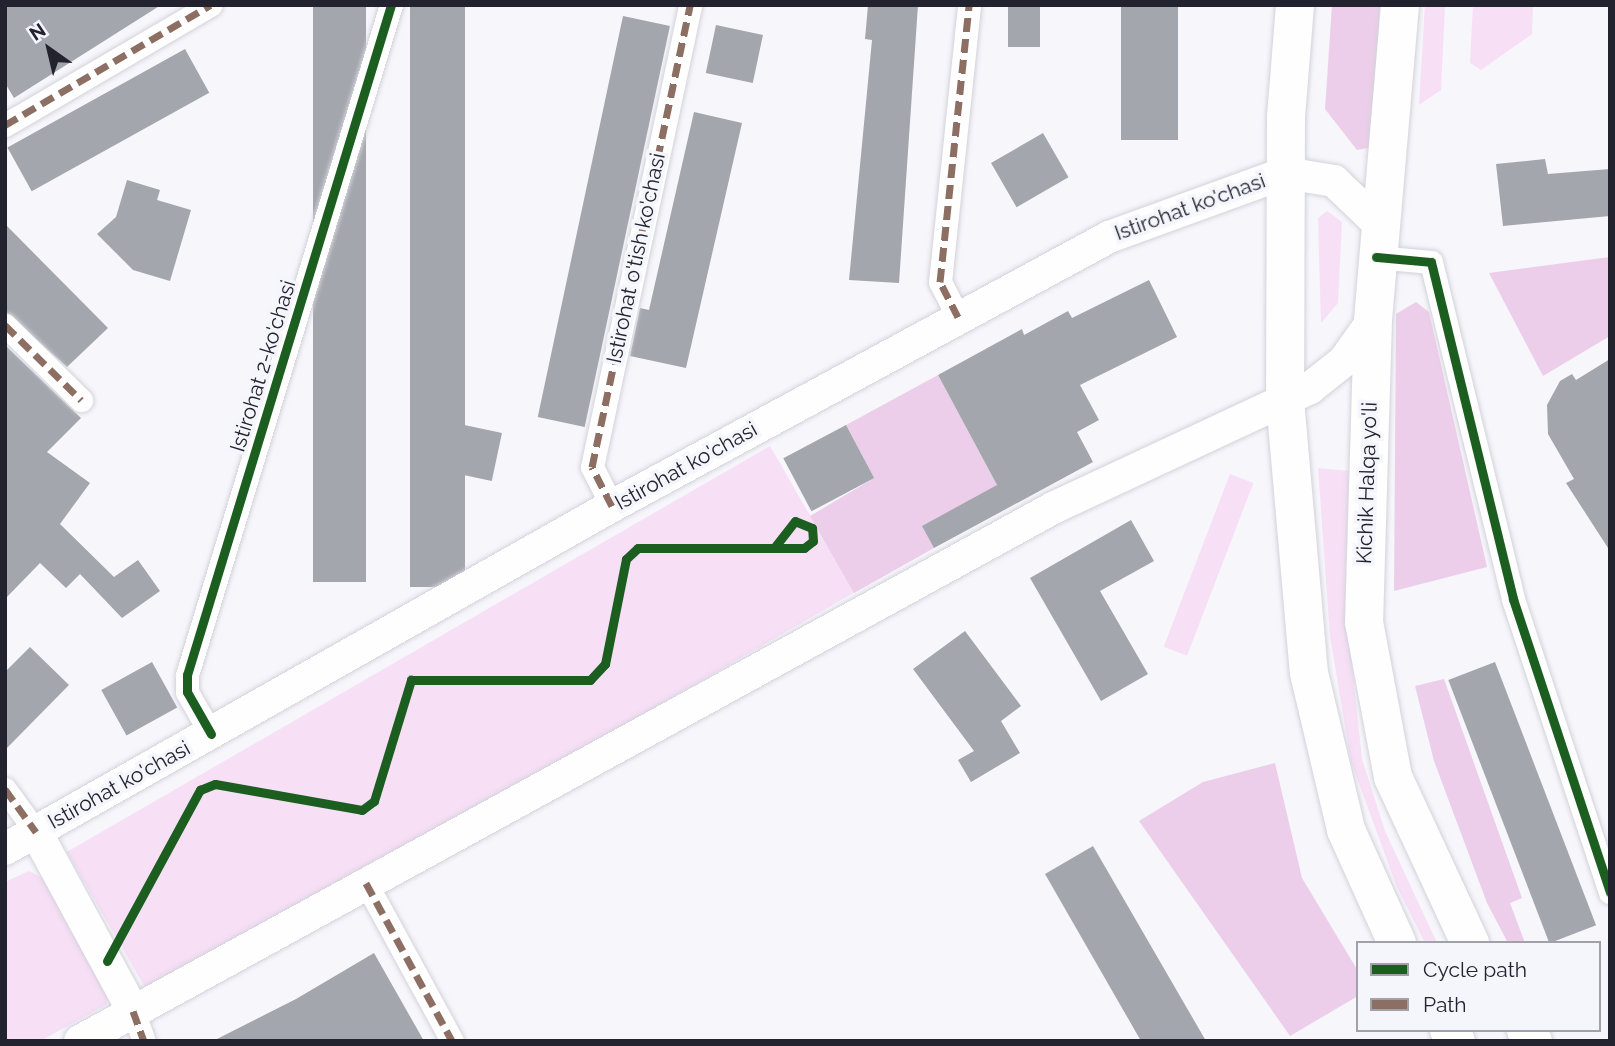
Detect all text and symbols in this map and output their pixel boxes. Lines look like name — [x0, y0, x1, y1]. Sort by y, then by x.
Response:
north arrow — [14, 14, 84, 84]
text: N — [25, 18, 49, 45]
street label: Istirohat o'tish ko'chasi — [601, 151, 671, 365]
street label: Istirohat ko'chasi — [1111, 168, 1269, 246]
street label: Istirohat 2-ko'chasi — [225, 277, 301, 455]
street label: Kichik Halqa yo'li — [1352, 401, 1382, 565]
street label: Istirohat ko'chasi — [611, 417, 761, 515]
street label: Istirohat ko'chasi — [44, 736, 194, 834]
legend — [1356, 941, 1601, 1032]
text: Cycle path — [1423, 957, 1527, 982]
text: Path — [1423, 992, 1467, 1017]

